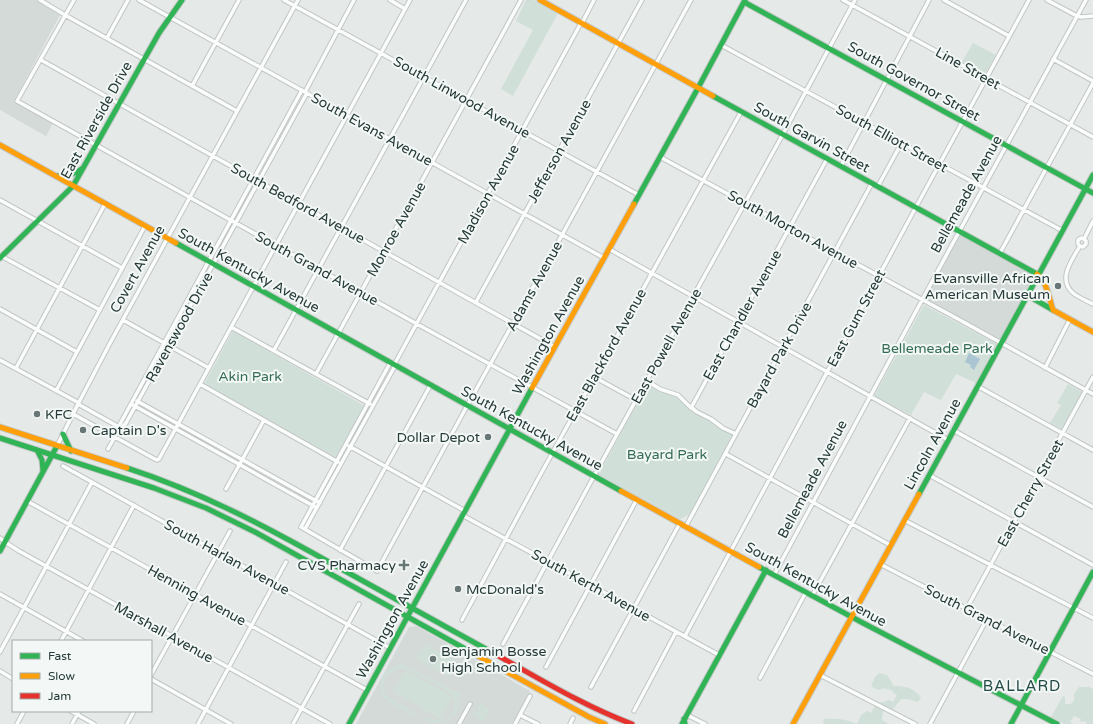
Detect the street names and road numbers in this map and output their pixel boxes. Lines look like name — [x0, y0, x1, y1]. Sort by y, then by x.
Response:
street label: South Governor Street — [845, 38, 984, 125]
street label: Line Street — [932, 44, 1004, 94]
street label: South Linwood Avenue — [390, 53, 533, 142]
street label: East Riverside Drive — [57, 59, 136, 182]
street label: South Evans Avenue — [308, 89, 435, 170]
street label: Jefferson Avenue — [524, 96, 595, 206]
street label: South Garvin Street — [751, 98, 873, 177]
street label: South Elliott Street — [833, 101, 951, 177]
street label: Bellemeade Avenue — [927, 133, 1006, 256]
street label: Madison Avenue — [454, 141, 523, 247]
street label: South Bedford Avenue — [228, 159, 368, 247]
street label: Monroe Avenue — [363, 179, 430, 280]
street label: South Morton Avenue — [725, 187, 861, 272]
street label: Covert Avenue — [106, 222, 169, 316]
street label: South Kentucky Avenue — [175, 224, 323, 316]
street label: South Grand Avenue — [252, 228, 381, 309]
street label: Adams Avenue — [503, 238, 566, 334]
street label: East Chandler Avenue — [700, 247, 785, 383]
street label: East Gum Street — [824, 266, 890, 370]
street label: Ravenswood Drive — [142, 269, 217, 385]
street label: Washington Avenue — [509, 273, 588, 398]
street label: East Powell Avenue — [628, 285, 705, 407]
street label: East Blackford Avenue — [563, 286, 650, 425]
street label: Bayard Park Drive — [743, 299, 816, 411]
street label: South Kentucky Avenue — [458, 382, 606, 474]
street label: Lincoln Avenue — [900, 396, 965, 493]
street label: Bellemeade Avenue — [774, 417, 851, 541]
street label: East Cherry Street — [994, 436, 1067, 550]
street label: South Harlan Avenue — [161, 516, 292, 599]
street label: South Kentucky Avenue — [742, 538, 890, 630]
street label: South Kerth Avenue — [528, 546, 653, 625]
street label: Washington Avenue — [353, 557, 432, 682]
street label: Henning Avenue — [145, 561, 249, 630]
street label: South Grand Avenue — [921, 581, 1052, 658]
street label: Marshall Avenue — [111, 598, 216, 667]

